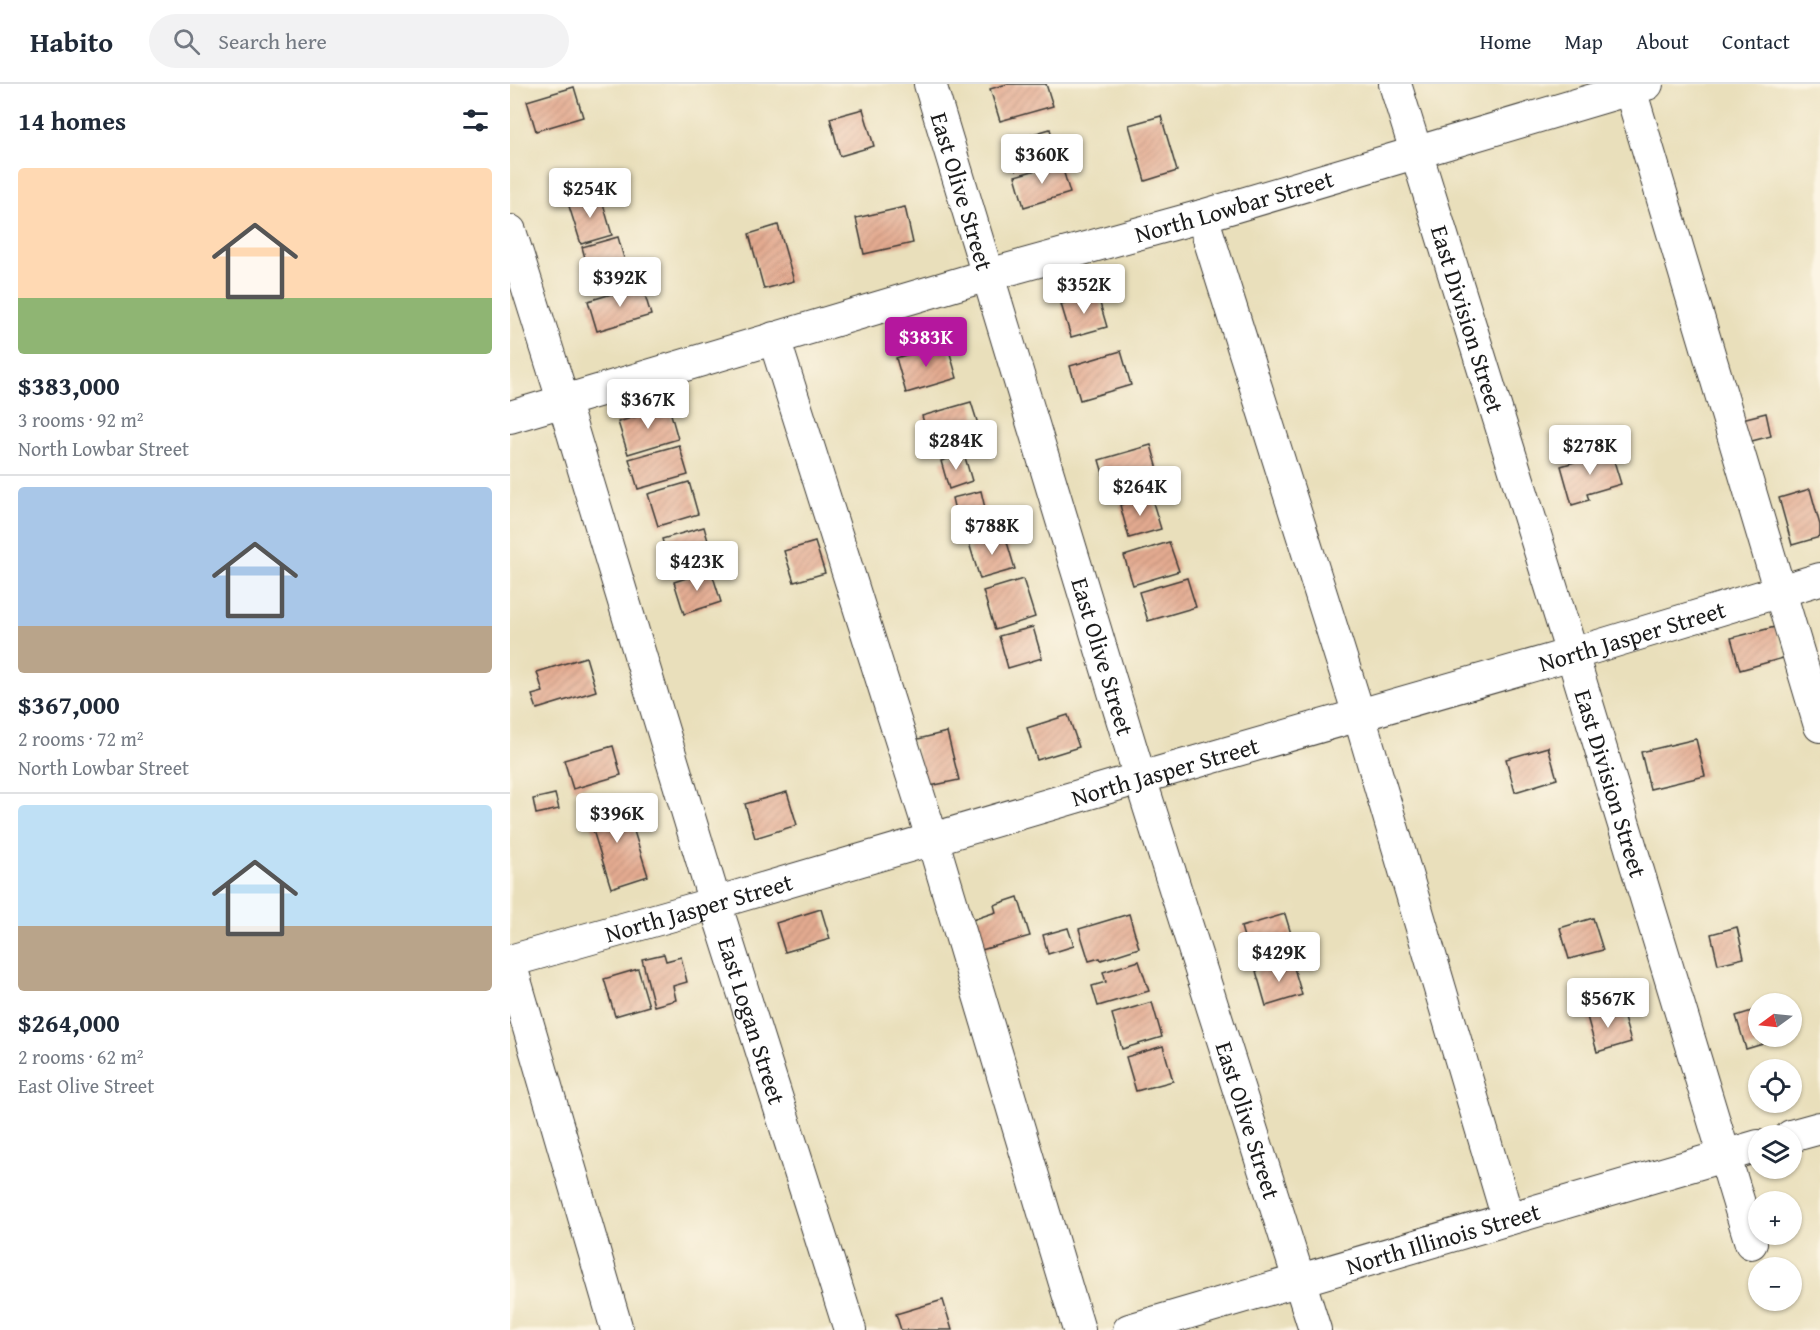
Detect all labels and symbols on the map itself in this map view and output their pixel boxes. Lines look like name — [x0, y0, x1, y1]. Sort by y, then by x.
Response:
street label: East Olive Street — [922, 108, 1003, 275]
pin: $360K — [1000, 134, 1084, 185]
street label: North Lowbar Street — [1130, 160, 1338, 251]
pin: $254K — [548, 168, 632, 219]
street label: East Division Street — [1422, 221, 1514, 418]
pin: $392K — [578, 257, 662, 308]
pin: $352K — [1042, 264, 1126, 315]
pin: $383K — [884, 317, 968, 368]
pin: $367K — [606, 379, 690, 430]
pin: $284K — [914, 420, 998, 471]
pin: $278K — [1548, 425, 1632, 476]
pin: $264K — [1098, 466, 1182, 517]
pin: $788K — [950, 505, 1034, 556]
pin: $423K — [655, 541, 739, 592]
street label: East Olive Street — [1063, 573, 1144, 740]
street label: North Jasper Street — [1534, 591, 1730, 680]
street label: East Division Street — [1566, 685, 1657, 882]
street label: North Jasper Street — [1067, 727, 1263, 815]
pin: $396K — [575, 793, 659, 844]
street label: North Jasper Street — [601, 864, 797, 951]
pin: $429K — [1237, 932, 1321, 983]
street label: East Logan Street — [709, 933, 795, 1109]
pin: $567K — [1566, 978, 1650, 1029]
north arrow — [1748, 993, 1802, 1047]
street label: East Olive Street — [1207, 1037, 1290, 1204]
street label: North Illinois Street — [1342, 1193, 1545, 1283]

